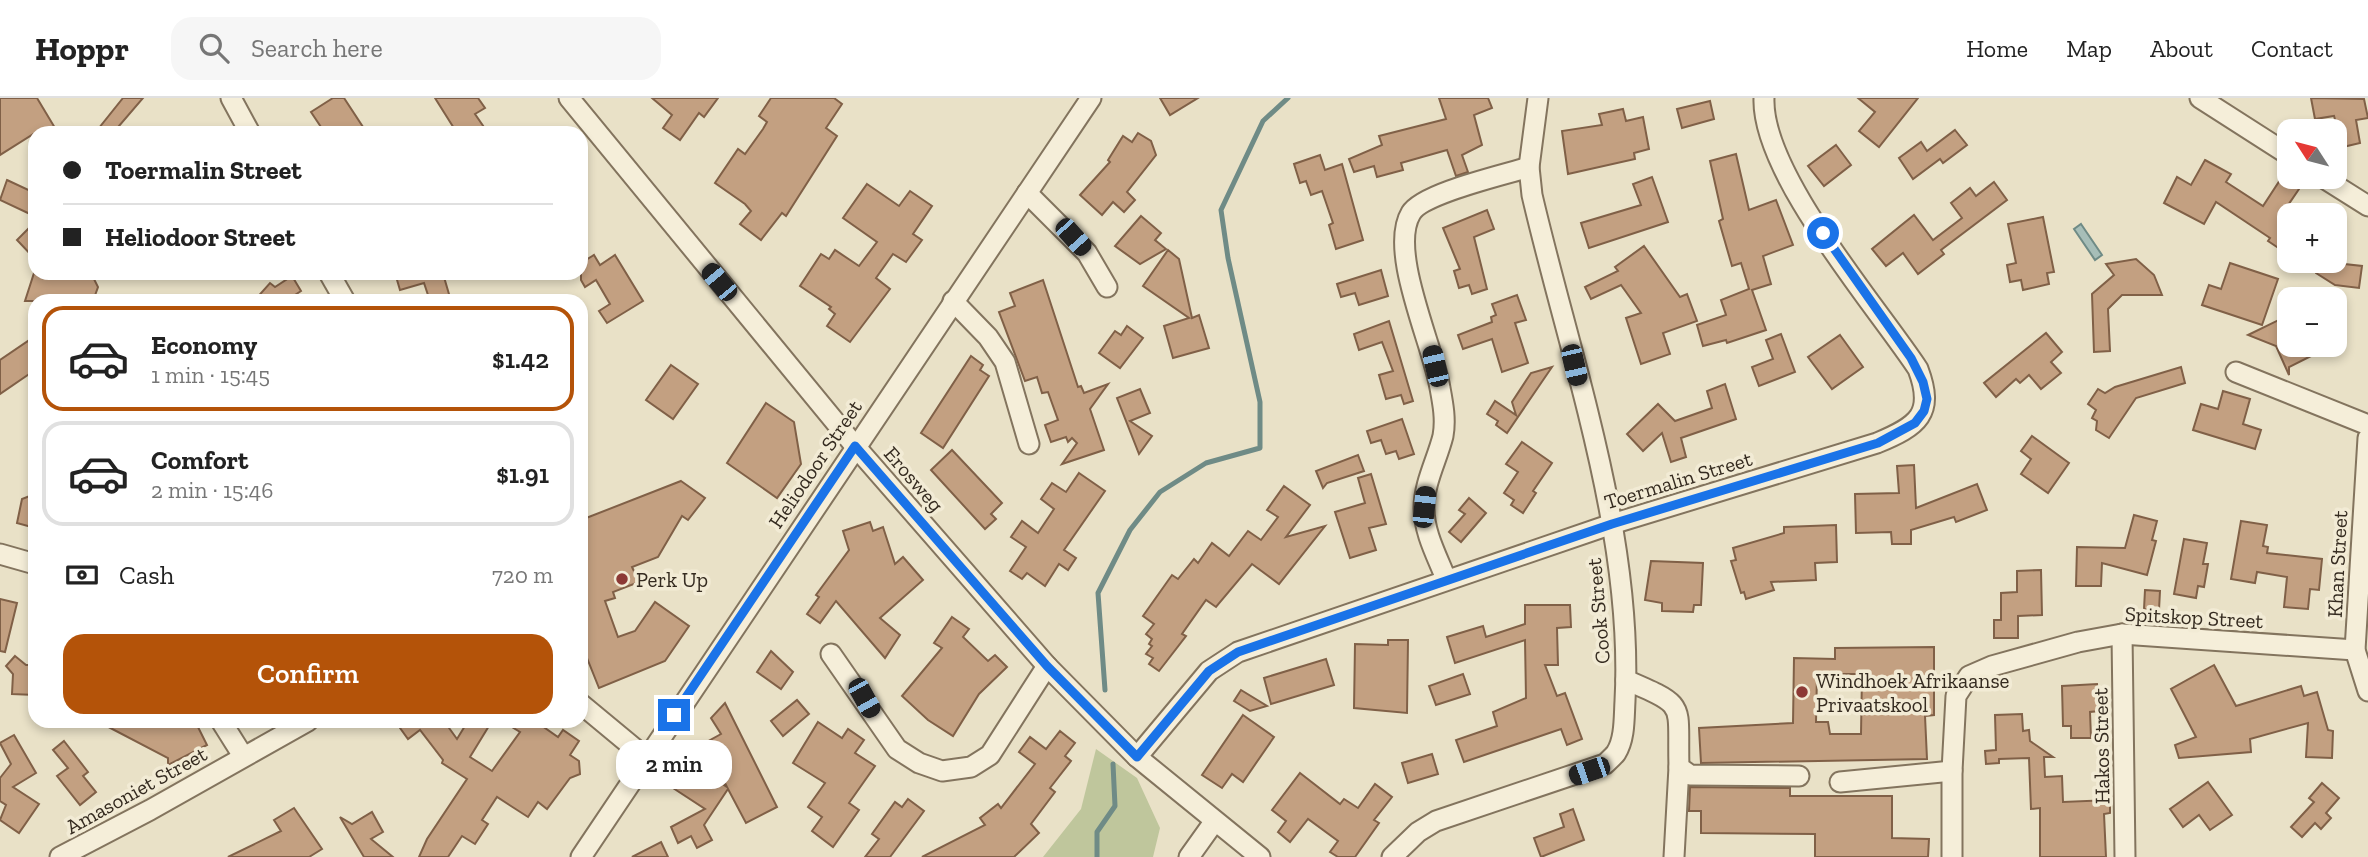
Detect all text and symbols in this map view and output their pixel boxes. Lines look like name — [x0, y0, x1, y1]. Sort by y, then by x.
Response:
search box — [171, 17, 661, 80]
text: Hoppr — [35, 29, 129, 68]
icon: search — [195, 29, 233, 67]
text: Search here — [251, 32, 383, 64]
text: Home — [1966, 34, 2028, 63]
text: Map — [2066, 34, 2112, 63]
text: About — [2150, 34, 2213, 63]
text: Contact — [2251, 34, 2333, 63]
north arrow — [2277, 119, 2347, 189]
map controls — [2277, 119, 2347, 357]
text: Toermalin Street — [105, 154, 302, 186]
button: + — [2277, 203, 2347, 273]
car — [1052, 214, 1095, 260]
route start — [1807, 217, 1839, 249]
text: Heliodoor Street — [105, 221, 295, 253]
car — [698, 259, 741, 305]
button: − — [2277, 287, 2347, 357]
icon: car — [67, 327, 130, 390]
text: Economy — [151, 329, 257, 361]
car — [1560, 342, 1589, 388]
text: $1.42 — [492, 343, 549, 375]
car — [1421, 343, 1450, 389]
text: 1 min · 15:45 — [151, 361, 270, 389]
street label: Heliodoor Street — [763, 395, 867, 533]
street label: Erosweg — [879, 441, 949, 517]
icon: car — [67, 442, 130, 505]
text: Comfort — [151, 444, 248, 476]
street label: Toermalin Street — [1601, 446, 1755, 514]
text: $1.91 — [496, 458, 549, 490]
text: 2 min · 15:46 — [151, 476, 273, 504]
car — [1412, 485, 1437, 529]
street label: Khan Street — [2322, 509, 2352, 618]
icon: cash — [63, 556, 101, 594]
street label: Cook Street — [1581, 557, 1615, 665]
text: Cash — [119, 559, 174, 591]
text: 720 m — [492, 561, 553, 589]
place label: Perk Up — [636, 567, 708, 592]
marker: Perk Up — [614, 571, 630, 587]
street label: Spitskop Street — [2124, 601, 2264, 633]
button: Confirm — [63, 634, 553, 714]
place label: Windhoek Afrikaanse Privaatskool — [1816, 668, 2010, 717]
car — [845, 675, 884, 721]
marker: Windhoek Afrikaanse Privaatskool — [1794, 684, 1810, 700]
street label: Hakos Street — [2087, 687, 2115, 804]
route end — [658, 699, 690, 731]
callout: 2 min — [616, 740, 732, 788]
street label: Amasoniet Street — [61, 741, 211, 839]
text: 2 min — [645, 750, 703, 778]
car — [1566, 754, 1613, 788]

